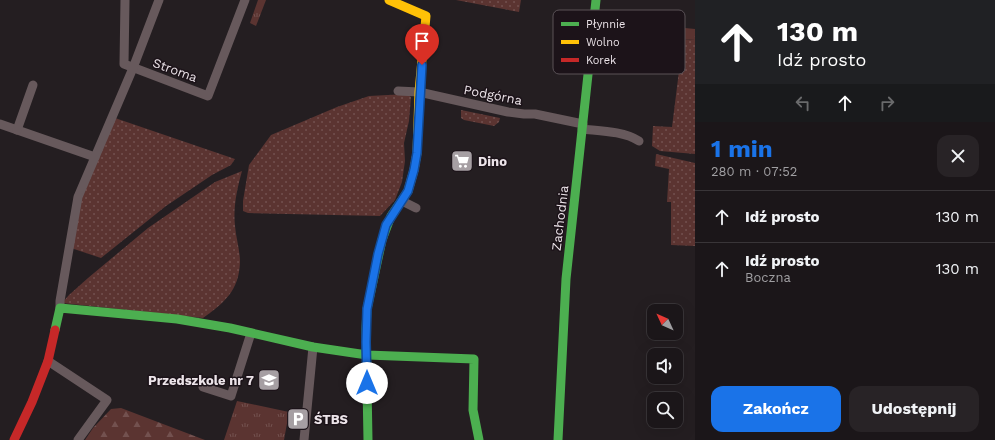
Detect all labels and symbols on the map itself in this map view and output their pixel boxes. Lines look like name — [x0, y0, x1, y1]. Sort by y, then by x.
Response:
legend — [553, 10, 685, 74]
text: Płynnie — [586, 18, 625, 31]
pin — [405, 24, 439, 65]
text: Wolno — [586, 36, 620, 49]
text: Korek — [586, 54, 616, 67]
street label: Stroma — [151, 55, 200, 85]
street label: Podgórna — [463, 82, 524, 108]
supermarket icon: Dino — [449, 148, 475, 174]
place label: Dino — [478, 154, 507, 169]
street label: Zachodnia — [549, 184, 572, 252]
north arrow — [647, 304, 683, 340]
position arrow — [346, 362, 388, 404]
school or university icon: Przedszkole nr 7 — [256, 367, 282, 393]
place label: Przedszkole nr 7 — [148, 373, 254, 388]
parking icon: ŚTBS — [285, 406, 311, 432]
place label: ŚTBS — [314, 411, 349, 427]

